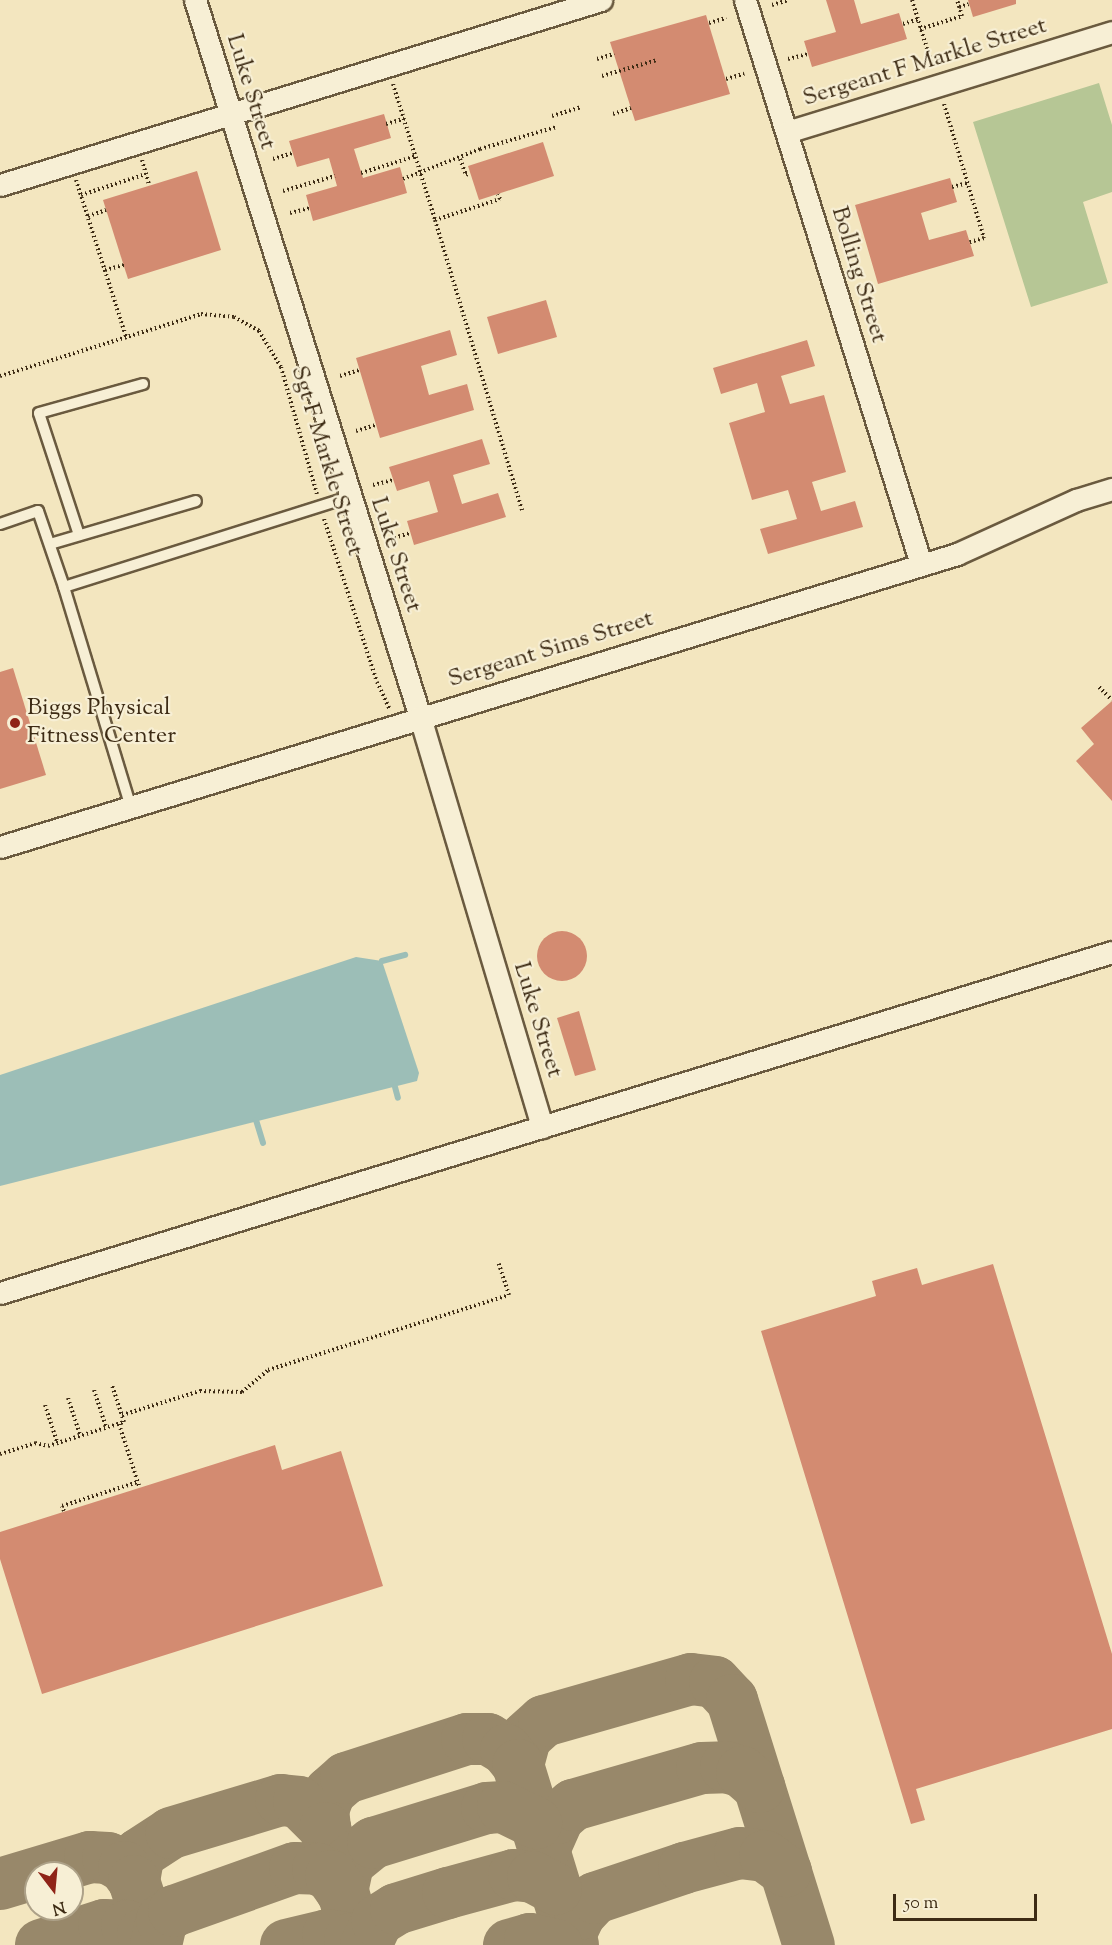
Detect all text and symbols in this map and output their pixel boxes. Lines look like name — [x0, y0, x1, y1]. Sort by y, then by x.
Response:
street label: Sergeant F Markle Street — [800, 12, 1050, 114]
street label: Luke Street — [219, 31, 281, 153]
street label: Bolling Street — [824, 203, 892, 347]
street label: Sgt F Markle Street — [283, 362, 369, 560]
street label: Luke Street — [363, 494, 427, 616]
street label: Sergeant Sims Street — [445, 605, 657, 695]
place label: Biggs Physical Fitness Center — [27, 695, 176, 751]
marker: Biggs Physical Fitness Center — [8, 716, 22, 730]
street label: Luke Street — [506, 959, 568, 1081]
north arrow — [24, 1861, 84, 1921]
scale bar — [896, 1882, 1040, 1920]
text: 50 m — [904, 1891, 938, 1917]
text: N — [49, 1894, 68, 1920]

